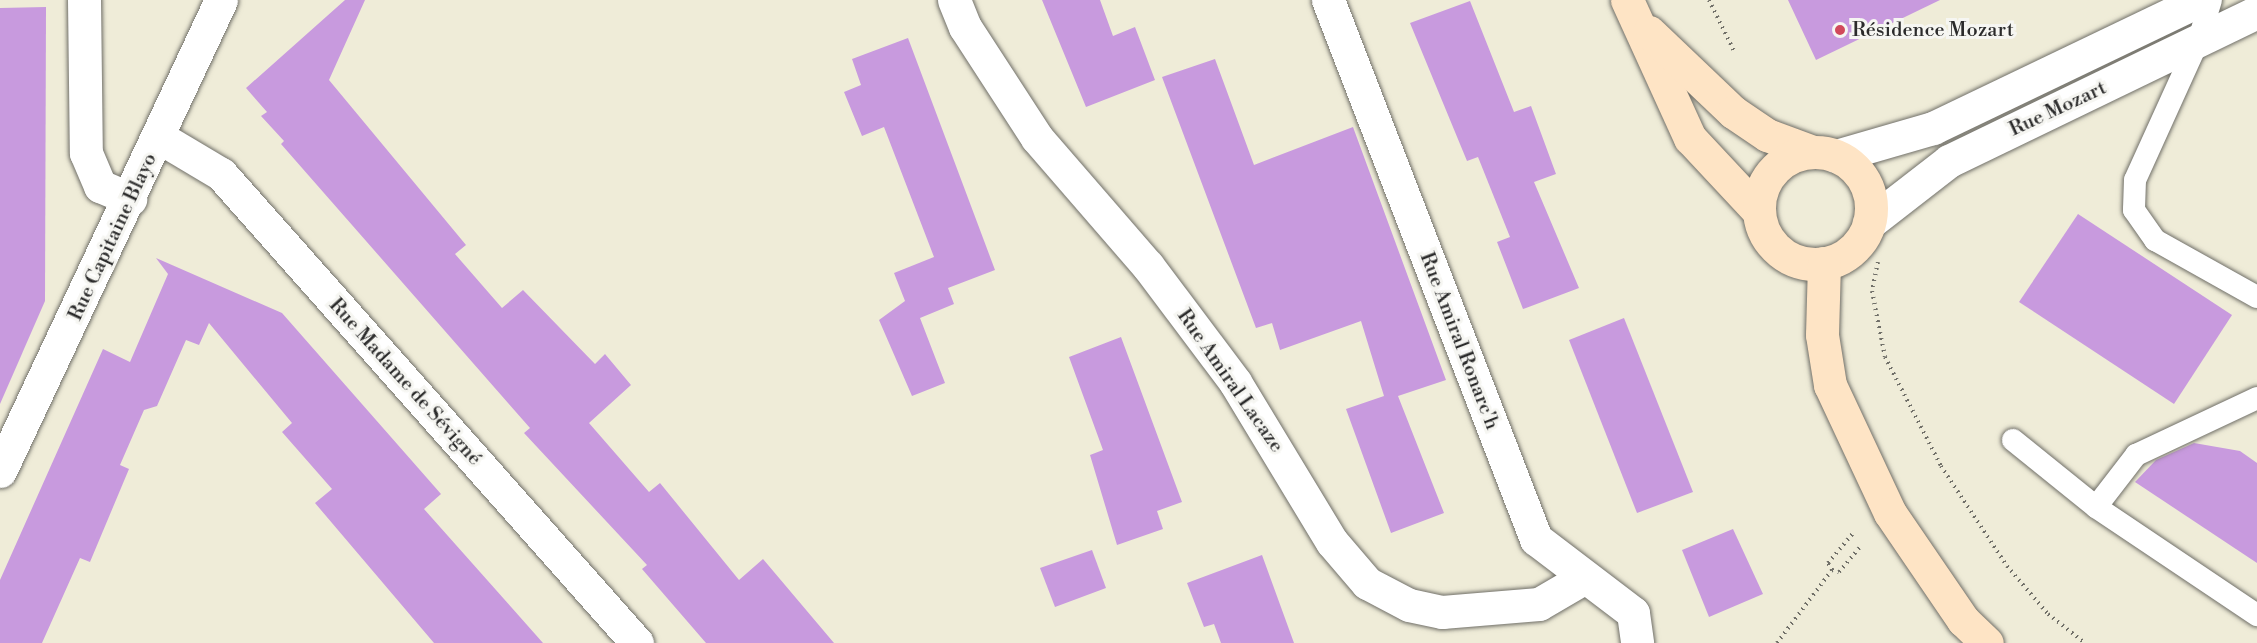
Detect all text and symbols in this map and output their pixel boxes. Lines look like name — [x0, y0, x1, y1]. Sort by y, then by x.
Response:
place label: Résidence Mozart — [1852, 18, 2014, 42]
marker: Résidence Mozart — [1833, 23, 1847, 37]
street label: Rue Mozart — [2006, 76, 2110, 142]
street label: Rue Capitaine Blayo — [64, 149, 162, 325]
street label: Rue Amiral Ronarc'h — [1414, 249, 1504, 433]
street label: Rue Madame de Sévigné — [324, 294, 486, 470]
street label: Rue Amiral Lacaze — [1172, 305, 1288, 457]

